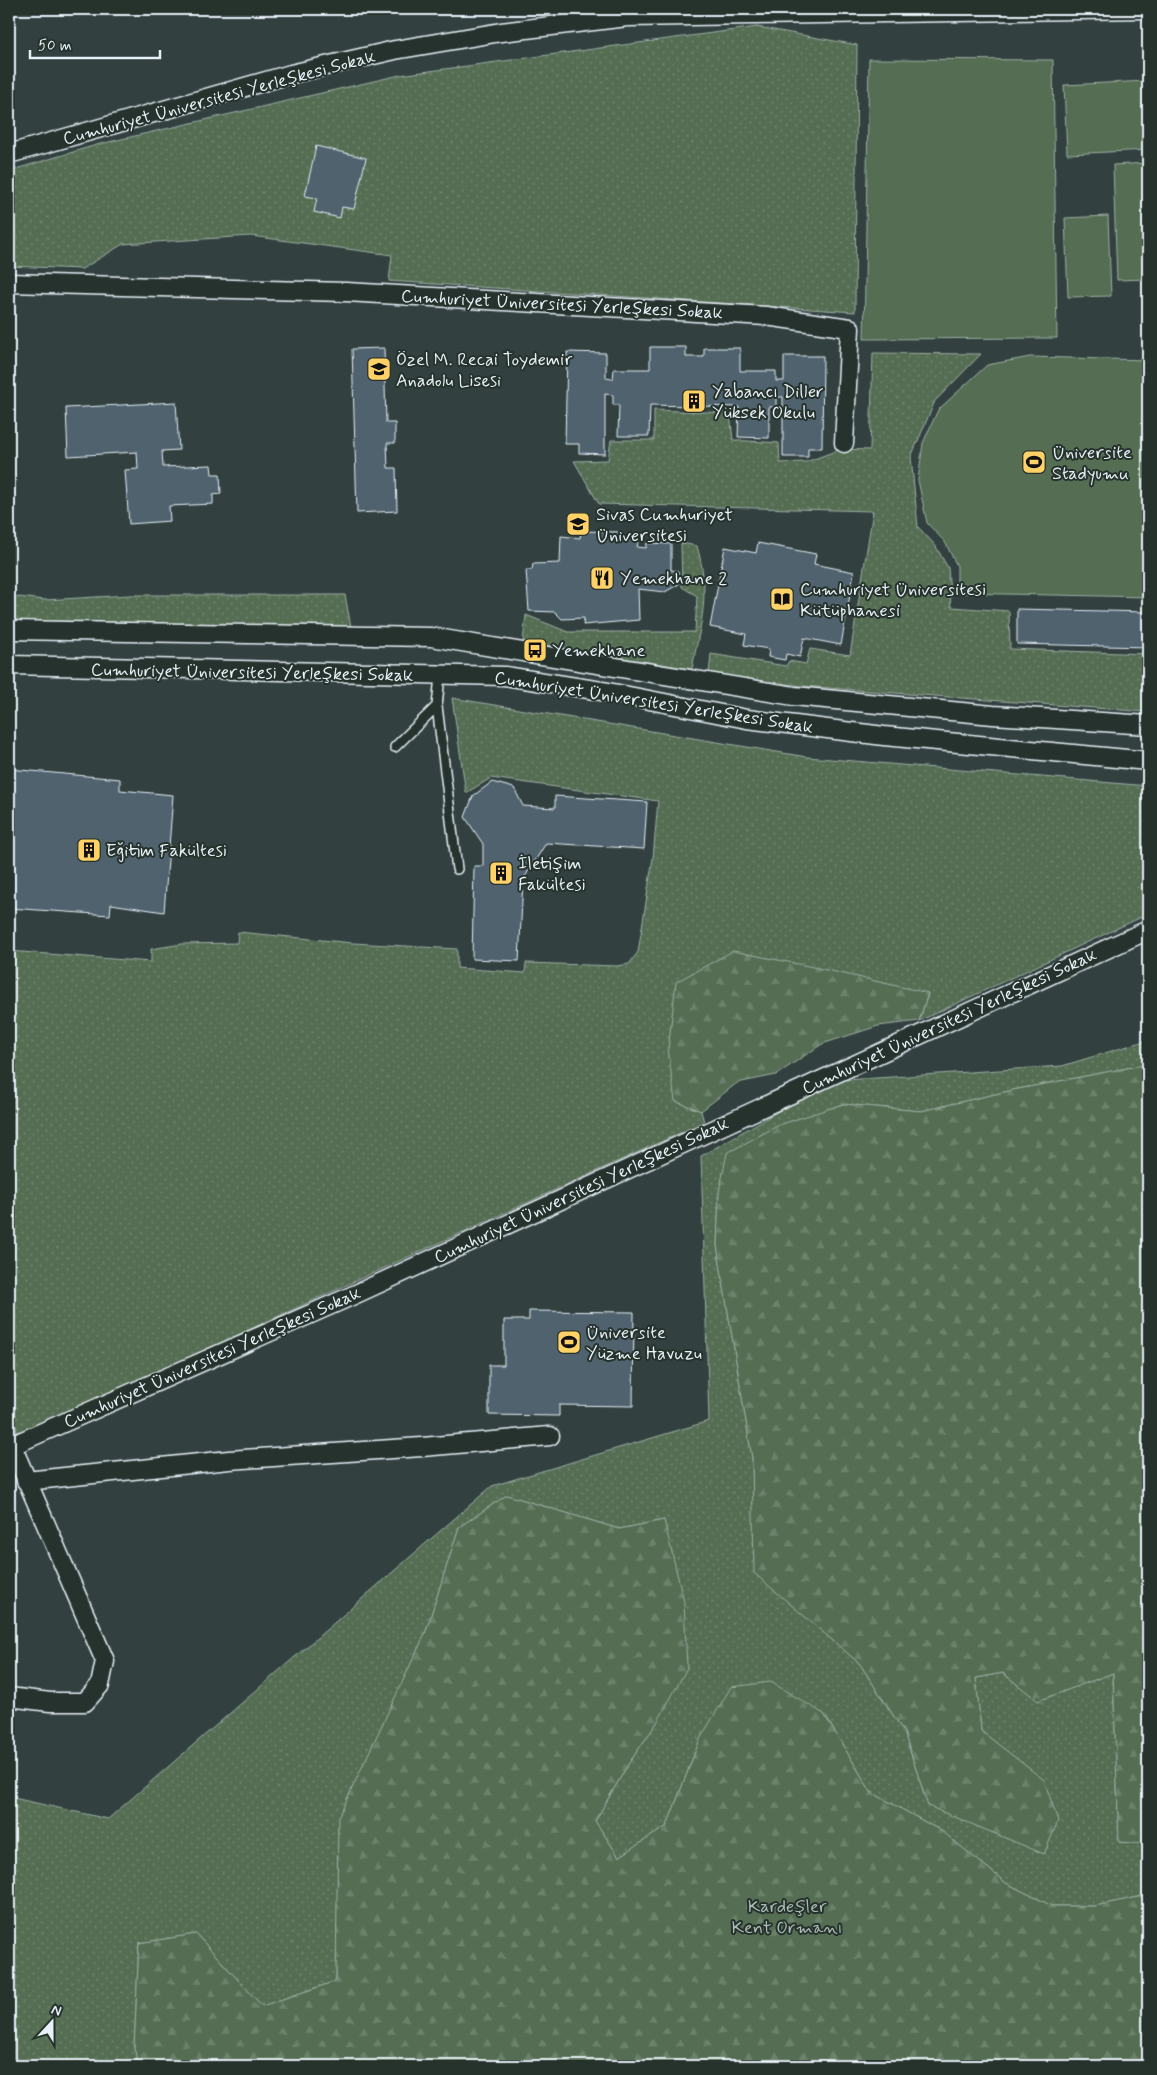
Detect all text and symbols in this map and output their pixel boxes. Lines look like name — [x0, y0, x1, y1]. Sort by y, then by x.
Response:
scale bar — [30, 28, 160, 60]
text: 50 m — [38, 36, 72, 56]
street label: Cumhuriyet Üniversitesi Yerleşkesi Sokak — [60, 45, 378, 151]
street label: Cumhuriyet Üniversitesi Yerleşkesi Sokak — [400, 285, 724, 325]
place label: Özel M. Recai Toydemir Anadolu Lisesi — [396, 348, 573, 393]
school or university icon: Özel M. Recai Toydemir Anadolu Lisesi — [366, 356, 392, 382]
place label: Yabancı Diller Yüksek Okulu — [712, 380, 824, 425]
building icon: Yabancı Diller Yüksek Okulu — [681, 388, 707, 414]
place label: Üniversite Stadyumu — [1052, 441, 1132, 486]
sports icon: Üniversite Stadyumu — [1021, 449, 1047, 475]
place label: Sivas Cumhuriyet Üniversitesi — [596, 503, 733, 548]
school or university icon: Sivas Cumhuriyet Üniversitesi — [565, 511, 591, 537]
restaurant icon: Yemekhane 2 — [589, 565, 615, 591]
place label: Yemekhane 2 — [620, 567, 727, 591]
place label: Cumhuriyet Üniversitesi Kütüphanesi — [800, 578, 986, 623]
library icon: Cumhuriyet Üniversitesi Kütüphanesi — [769, 586, 795, 612]
bus stop icon: Yemekhane — [522, 637, 548, 663]
place label: Yemekhane — [552, 639, 645, 663]
street label: Cumhuriyet Üniversitesi Yerleşkesi Sokak — [91, 658, 413, 688]
street label: Cumhuriyet Üniversitesi Yerleşkesi Sokak — [493, 666, 815, 740]
building icon: Eğitim Fakültesi — [76, 837, 102, 863]
place label: Eğitim Fakültesi — [106, 839, 227, 863]
place label: İletişim Fakültesi — [518, 852, 586, 897]
building icon: İletişim Fakültesi — [488, 860, 514, 886]
street label: Cumhuriyet Üniversitesi Yerleşkesi Sokak — [798, 943, 1101, 1101]
street label: Cumhuriyet Üniversitesi Yerleşkesi Sokak — [430, 1112, 733, 1270]
street label: Cumhuriyet Üniversitesi Yerleşkesi Sokak — [60, 1281, 365, 1434]
place label: Üniversite Yüzme Havuzu — [586, 1321, 702, 1366]
sports icon: Üniversite Yüzme Havuzu — [556, 1329, 582, 1355]
park label: Kardeşler Kent Ormanı — [731, 1895, 843, 1940]
north arrow — [28, 1998, 78, 2048]
text: N — [49, 2001, 64, 2021]

